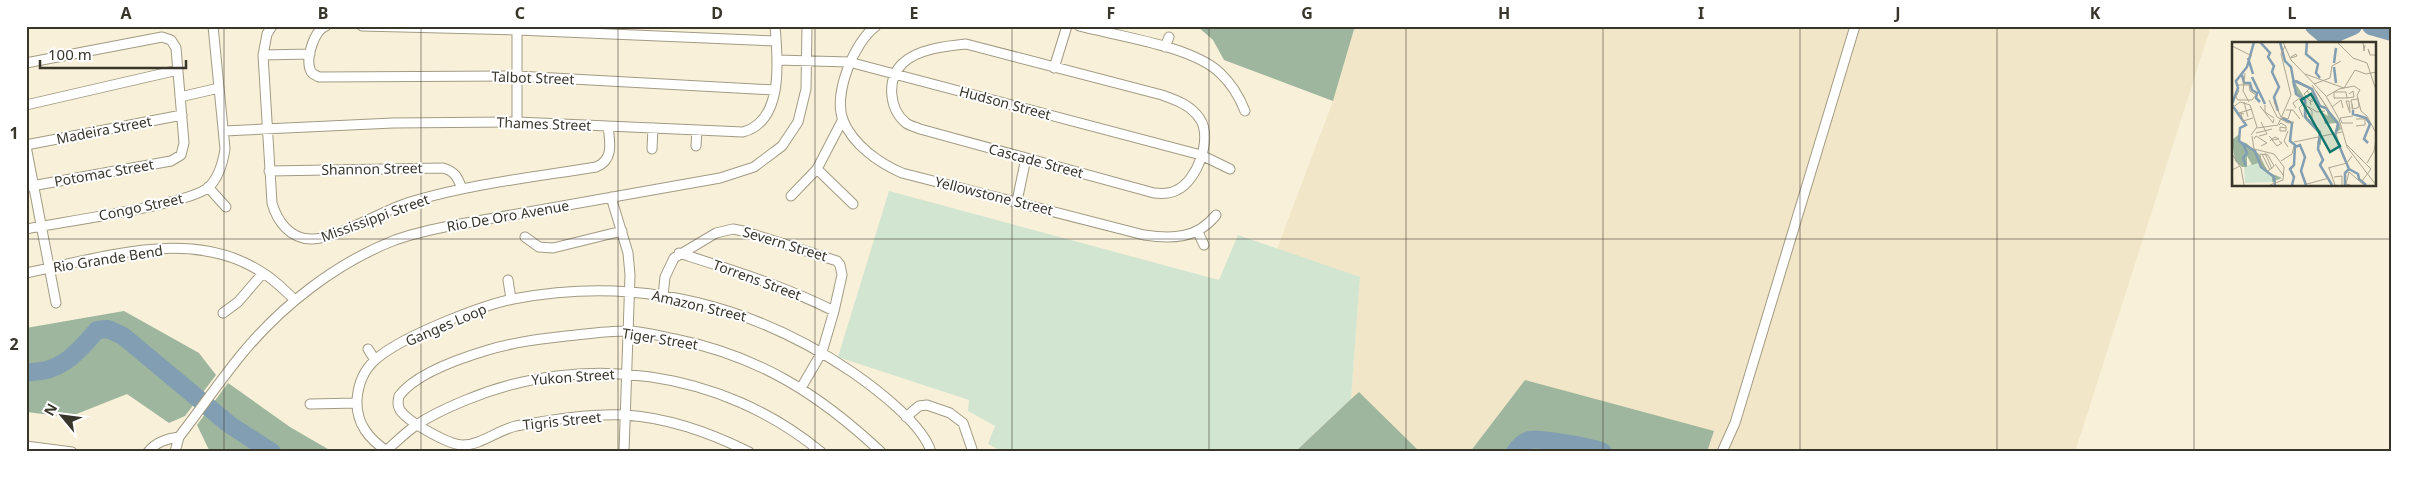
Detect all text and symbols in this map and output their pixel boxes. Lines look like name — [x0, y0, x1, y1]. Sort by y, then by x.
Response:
text: A — [120, 2, 132, 24]
text: B — [318, 2, 328, 24]
text: C — [515, 2, 525, 24]
text: D — [711, 2, 723, 24]
text: E — [910, 2, 919, 24]
text: F — [1107, 2, 1115, 24]
text: G — [1301, 2, 1313, 24]
text: H — [1498, 2, 1510, 24]
text: I — [1698, 2, 1704, 24]
text: J — [1893, 2, 1901, 24]
text: K — [2090, 2, 2101, 24]
text: L — [2288, 2, 2297, 24]
scale bar — [40, 38, 186, 70]
inset map — [2232, 42, 2376, 186]
text: 100 m — [48, 44, 92, 64]
street label: Talbot Street — [491, 67, 575, 88]
street label: Hudson Street — [957, 81, 1053, 124]
street label: Madeira Street — [55, 111, 153, 148]
street label: Thames Street — [496, 112, 592, 135]
text: 1 — [9, 122, 19, 144]
street label: Cascade Street — [987, 139, 1086, 182]
street label: Potomac Street — [53, 154, 155, 191]
street label: Shannon Street — [321, 158, 423, 179]
street label: Yellowstone Street — [933, 172, 1055, 219]
street label: Congo Street — [97, 188, 185, 225]
street label: Mississippi Street — [318, 189, 432, 246]
street label: Rio De Oro Avenue — [445, 195, 571, 236]
street label: Severn Street — [741, 222, 830, 265]
street label: Rio Grande Bend — [52, 240, 164, 277]
street label: Torrens Street — [710, 255, 804, 304]
street label: Amazon Street — [650, 285, 748, 326]
street label: Ganges Loop — [402, 299, 489, 350]
street label: Tiger Street — [621, 323, 699, 354]
text: 2 — [9, 333, 19, 355]
street label: Yukon Street — [531, 364, 615, 389]
north arrow — [38, 390, 88, 440]
text: N — [39, 400, 61, 419]
street label: Tigris Street — [522, 407, 602, 434]

